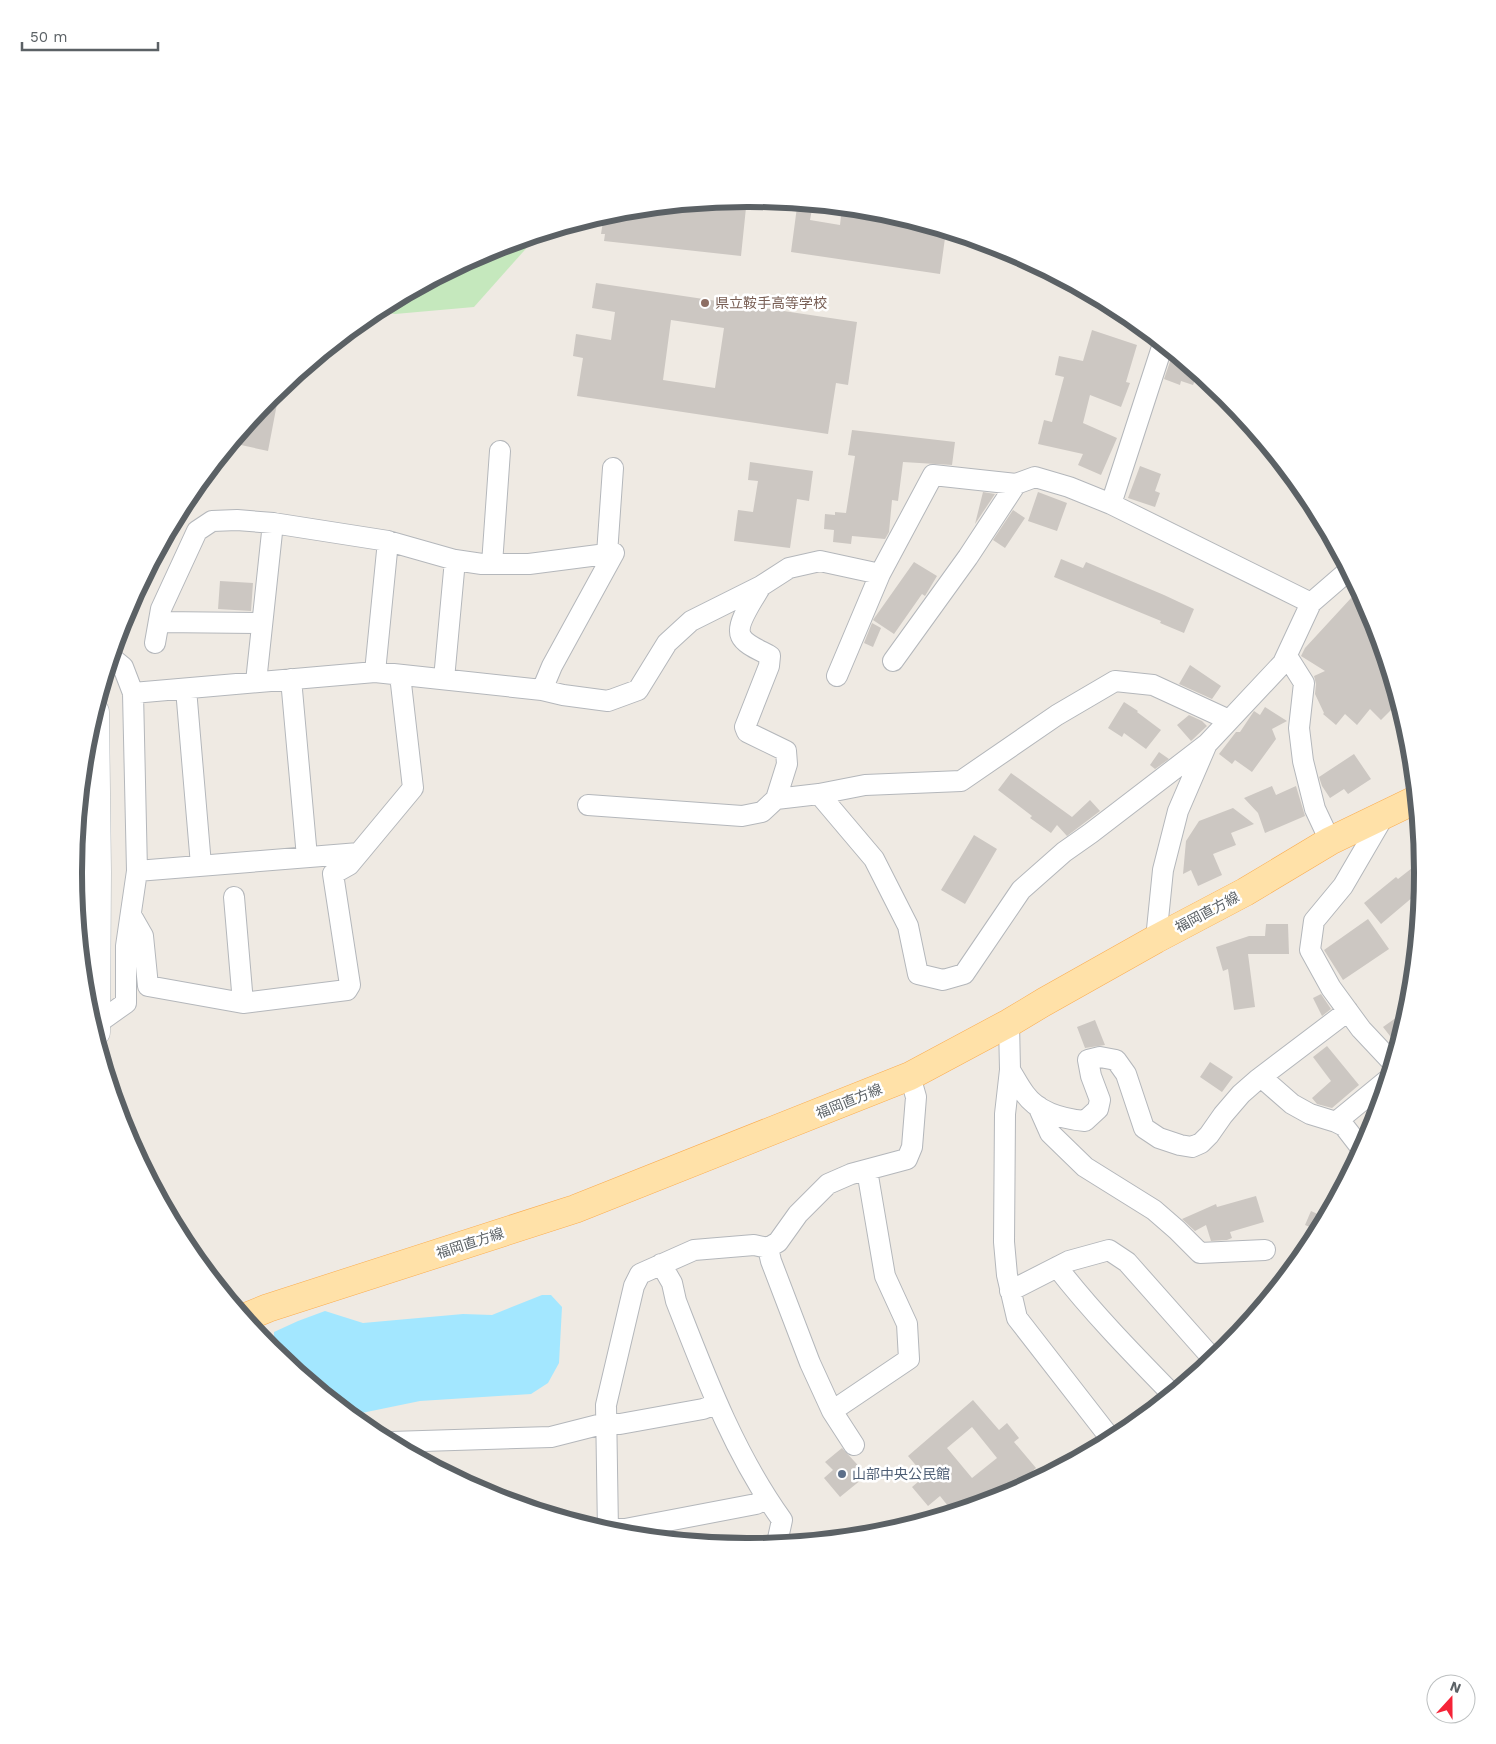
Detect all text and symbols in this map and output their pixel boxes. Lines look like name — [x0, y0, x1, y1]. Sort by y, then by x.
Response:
scale bar — [22, 20, 159, 52]
text: 50 m — [30, 28, 67, 46]
place label: 県立鞍手高等学校 — [715, 295, 827, 311]
marker: 県立鞍手高等学校 — [699, 297, 711, 309]
street label: 福岡直方線 — [1172, 889, 1242, 935]
street label: 福岡直方線 — [814, 1080, 884, 1122]
street label: 福岡直方線 — [434, 1225, 506, 1261]
place label: 山部中央公民館 — [852, 1466, 950, 1482]
marker: 山部中央公民館 — [836, 1468, 848, 1480]
north arrow — [1426, 1674, 1476, 1724]
text: N — [1448, 1678, 1463, 1696]

